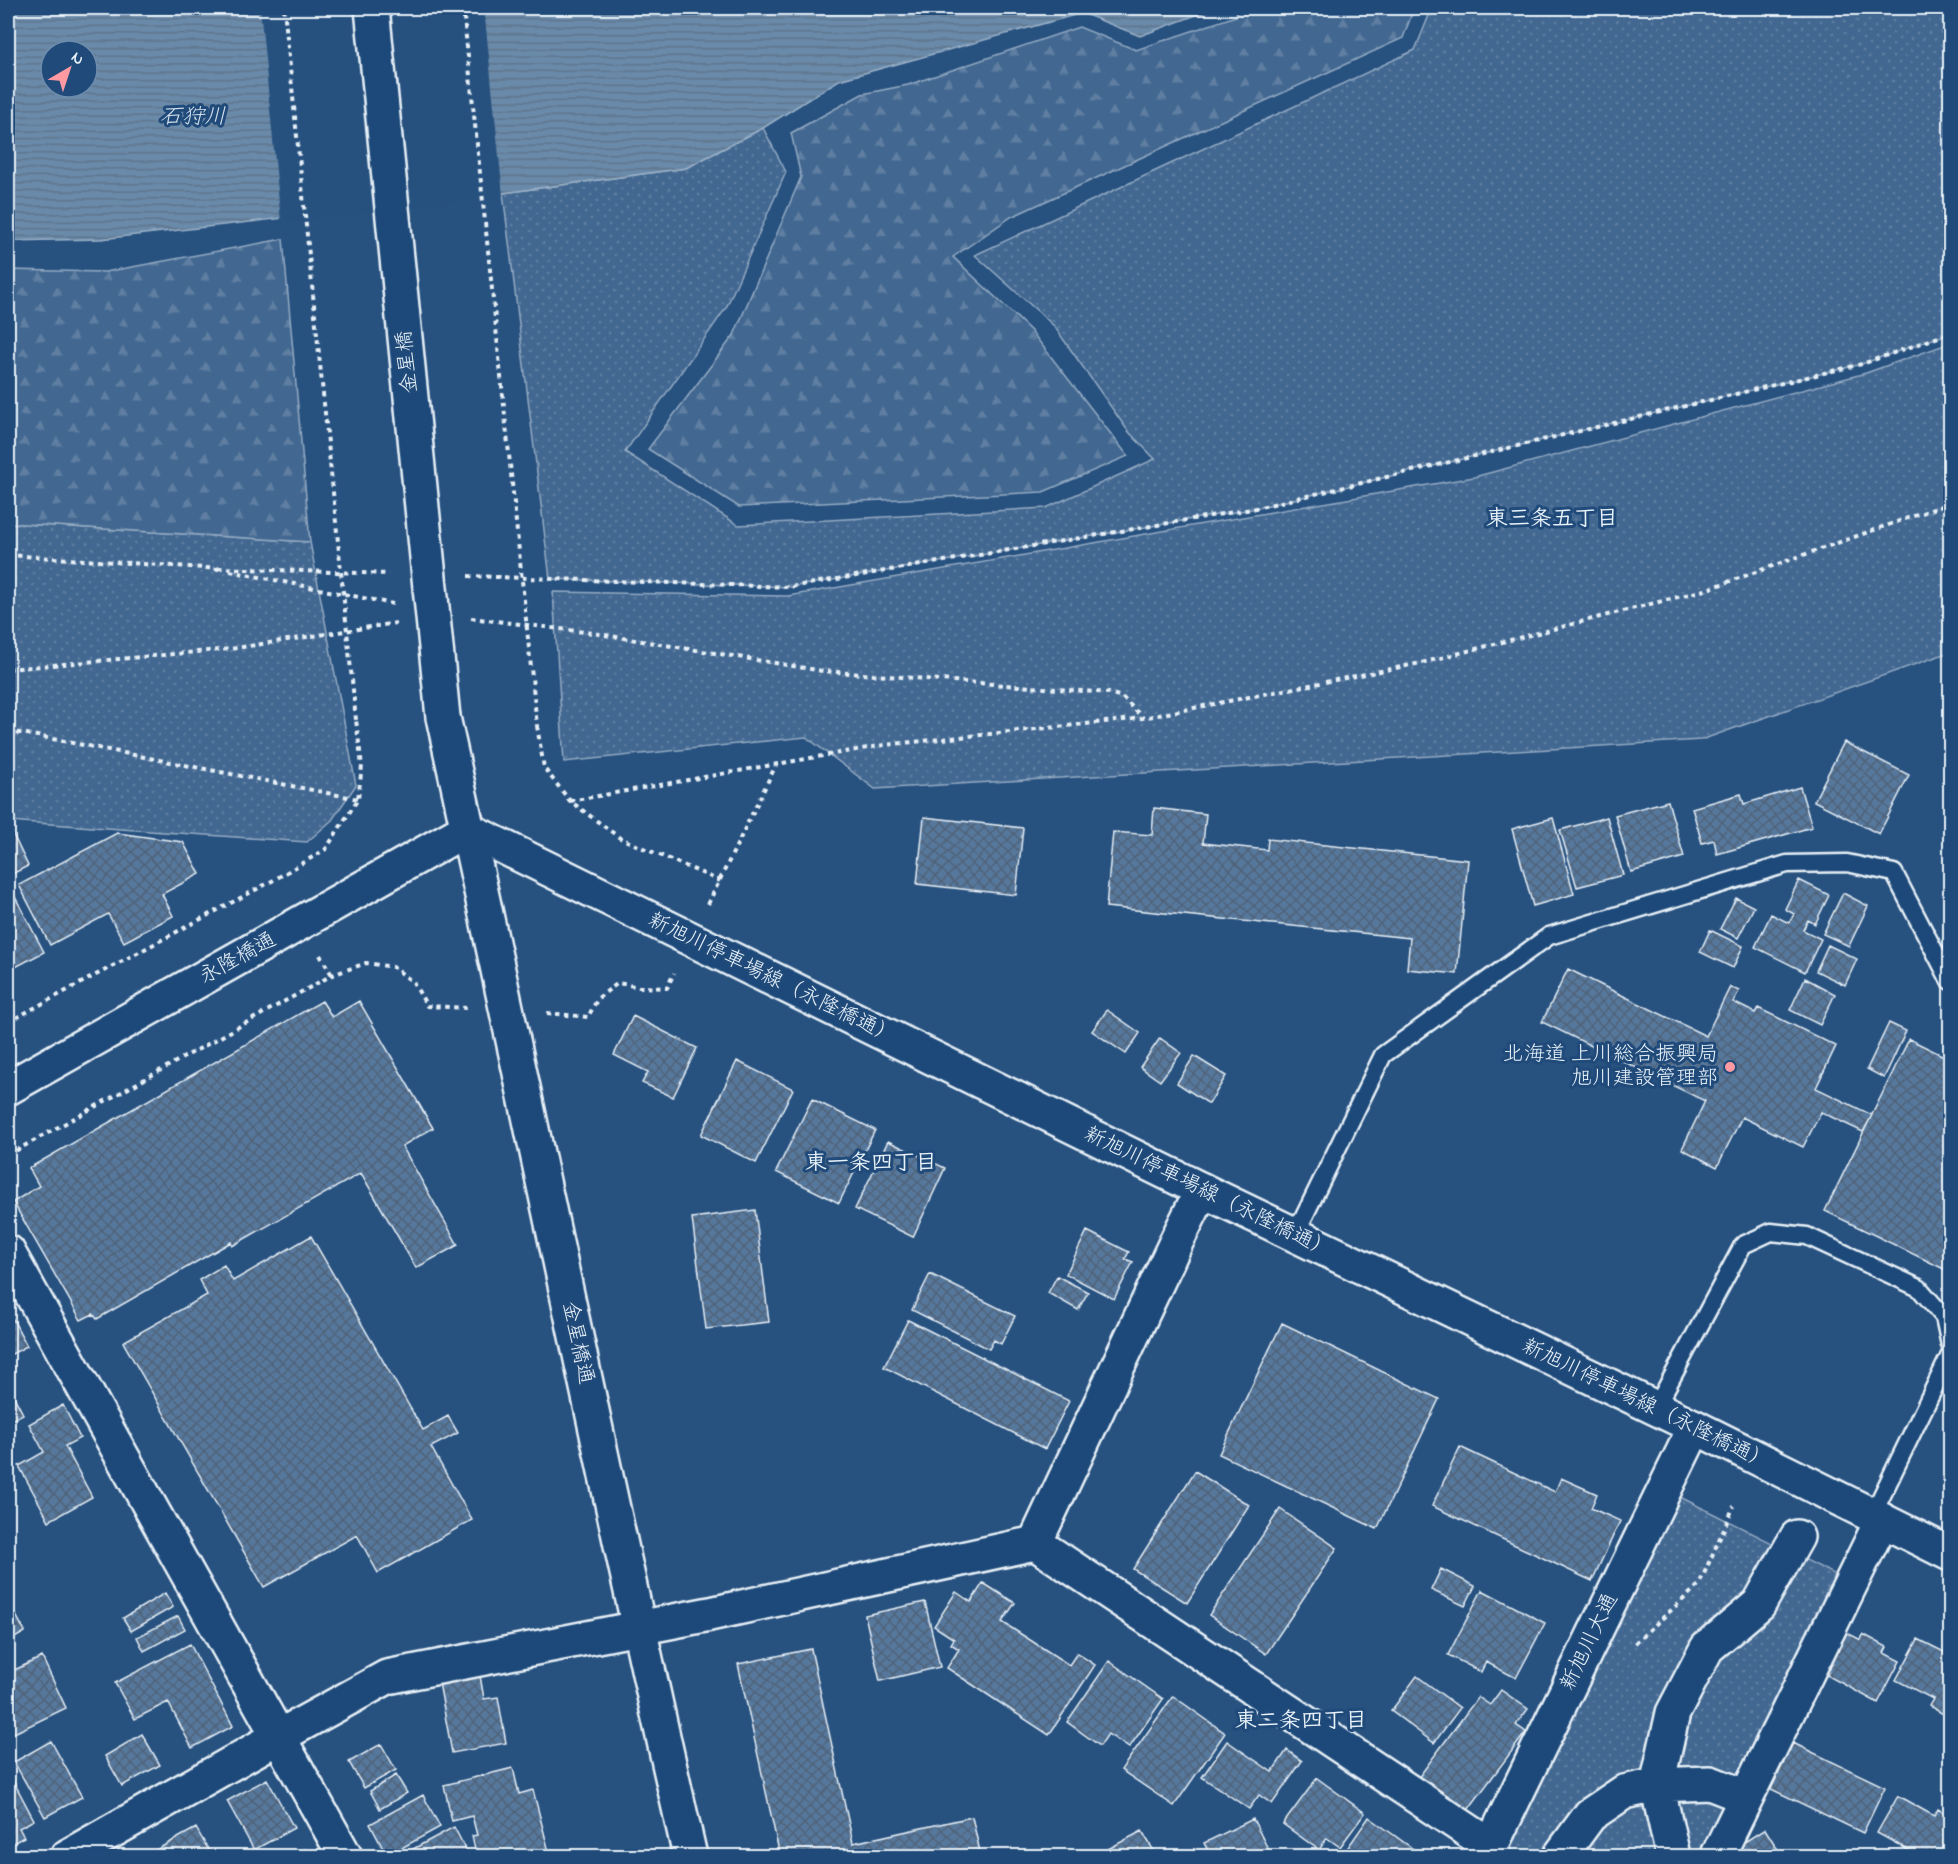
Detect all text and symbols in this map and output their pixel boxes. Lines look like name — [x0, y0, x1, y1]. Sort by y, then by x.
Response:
north arrow — [39, 39, 99, 99]
text: N — [65, 46, 89, 72]
water label: 石狩川 — [160, 102, 226, 134]
street label: 金星橋 — [390, 329, 426, 395]
district label: 東三条五丁目 — [1486, 504, 1618, 536]
street label: 新旭川停車場線（永隆橋通） — [643, 906, 901, 1052]
street label: 永隆橋通 — [194, 926, 282, 992]
place label: 北海道 上川総合振興局 旭川建設管理部 — [1503, 1040, 1718, 1094]
marker: 北海道 上川総合振興局 旭川建設管理部 — [1723, 1060, 1737, 1074]
street label: 新旭川停車場線（永隆橋通） — [1079, 1120, 1337, 1266]
district label: 東一条四丁目 — [805, 1148, 937, 1180]
street label: 金星橋通 — [554, 1299, 600, 1387]
street label: 新旭川停車場線（永隆橋通） — [1517, 1332, 1775, 1478]
street label: 新旭川大通 — [1554, 1588, 1626, 1696]
district label: 東二条四丁目 — [1235, 1706, 1367, 1738]

